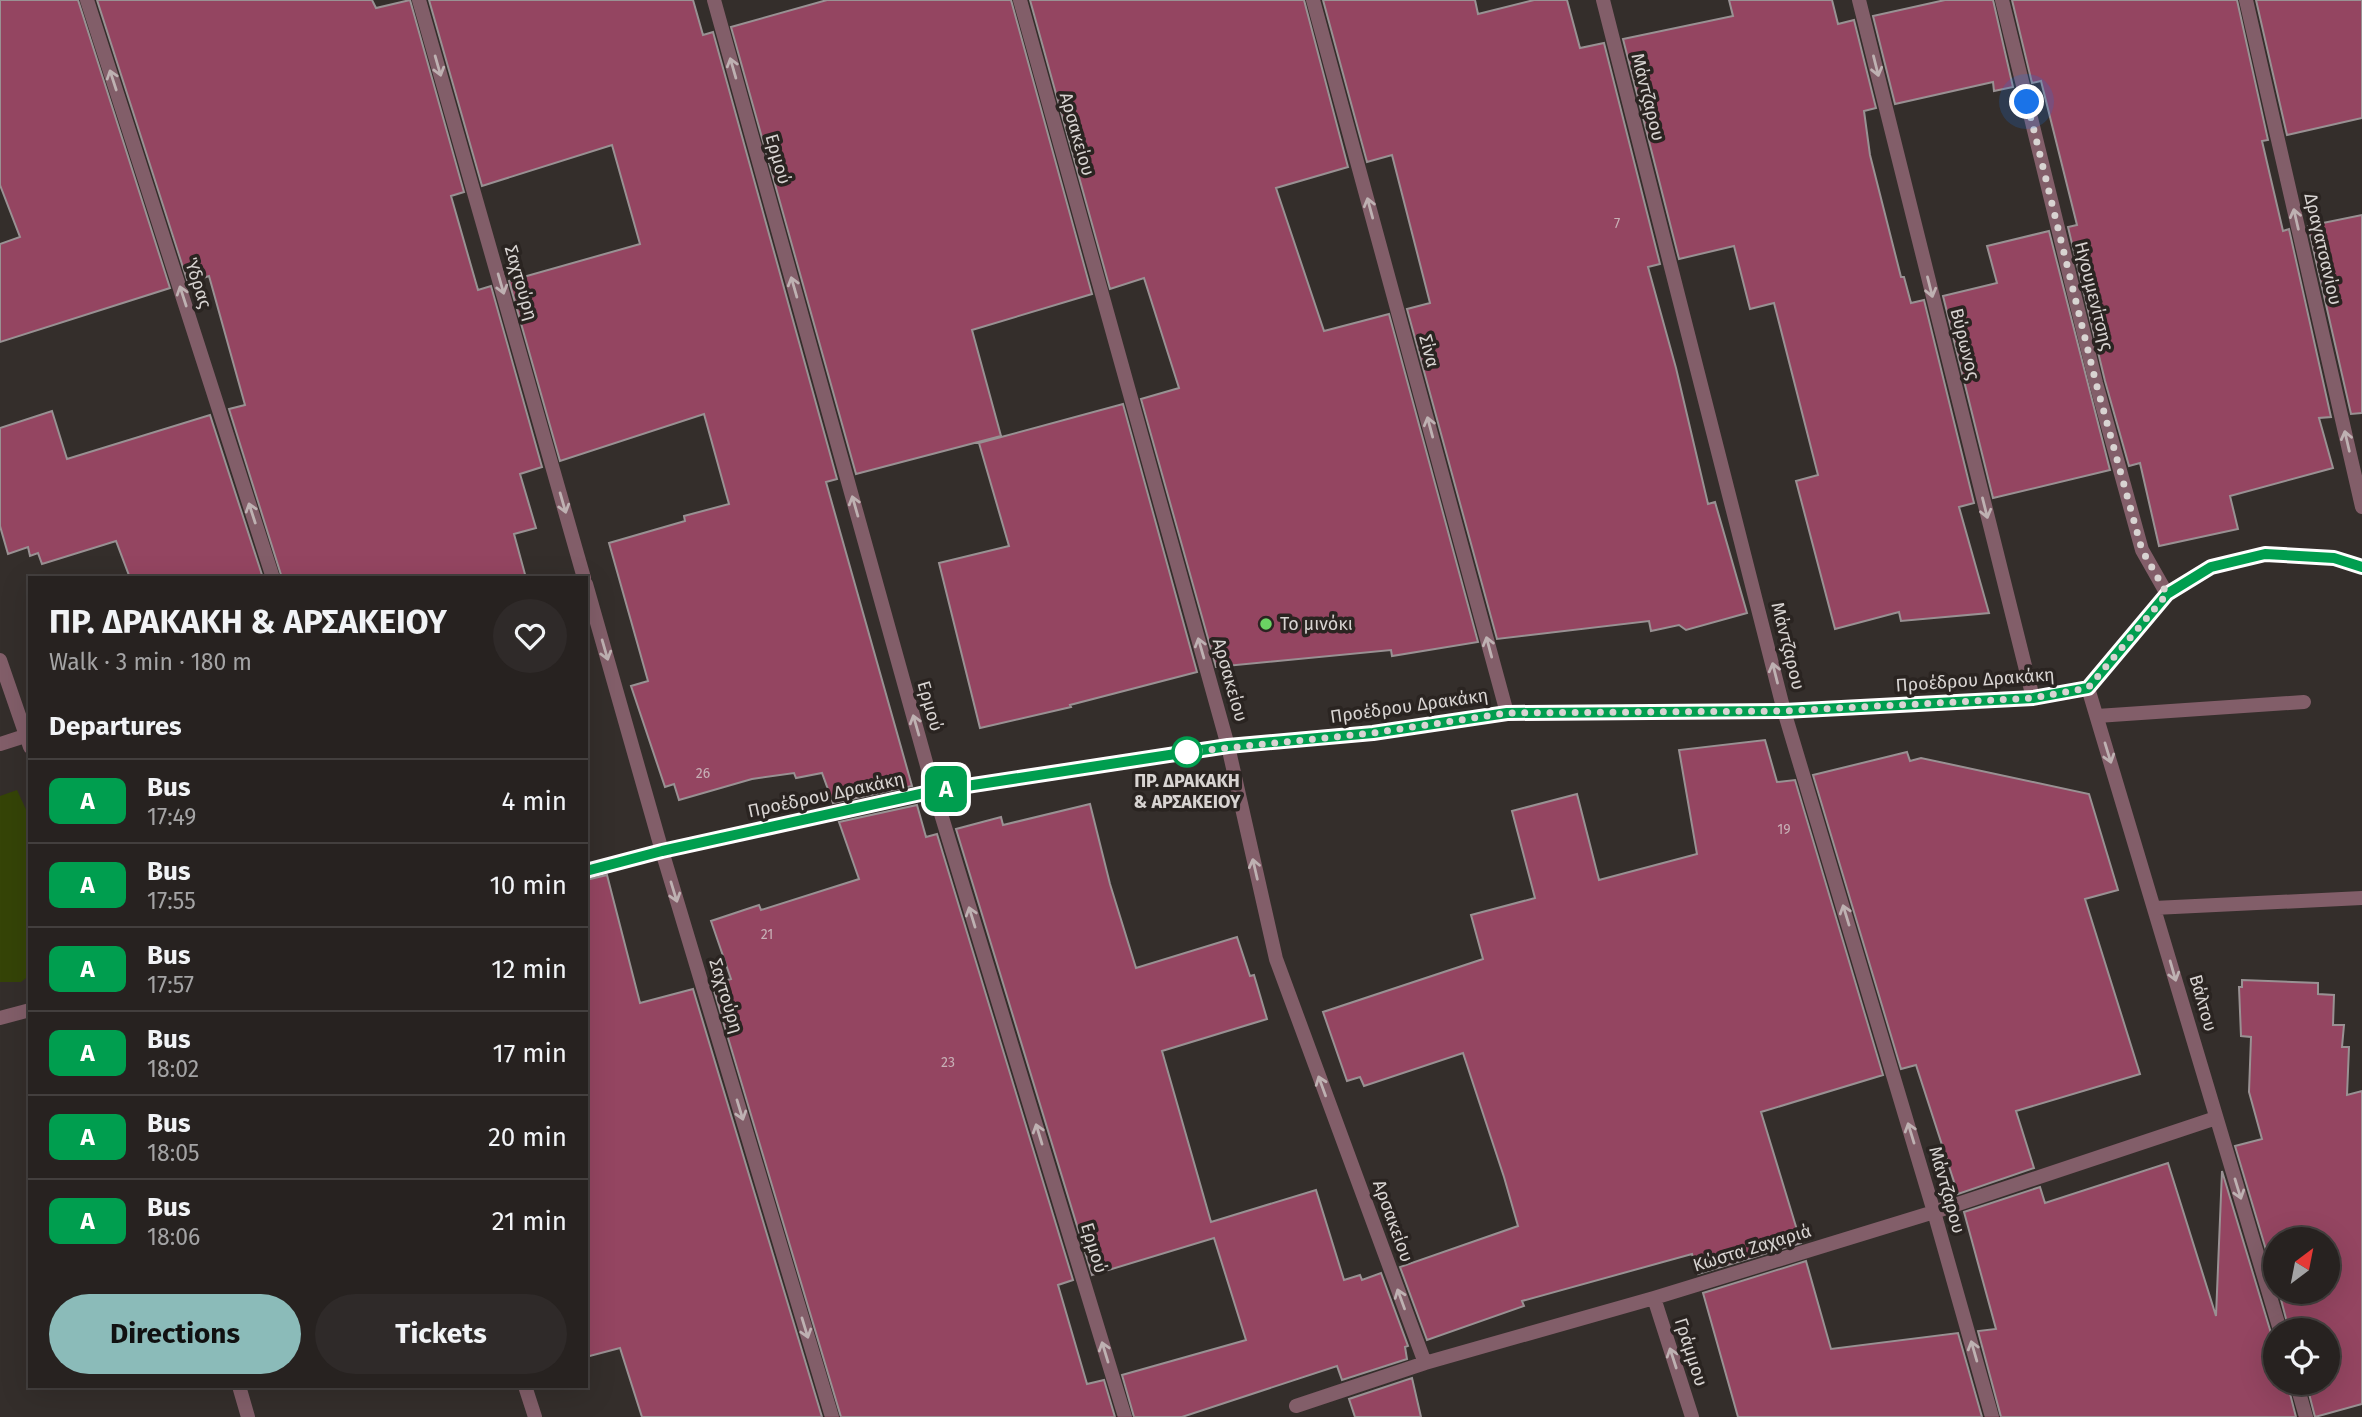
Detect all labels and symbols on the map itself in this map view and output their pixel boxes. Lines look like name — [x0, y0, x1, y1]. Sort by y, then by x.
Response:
street label: Μάντζαρου — [1626, 51, 1670, 143]
one-way arrow — [433, 54, 446, 76]
one-way arrow — [1869, 54, 1883, 77]
one-way arrow — [726, 57, 739, 80]
one-way arrow — [105, 69, 118, 91]
your location — [2009, 84, 2044, 119]
street label: Αρσακείου — [1055, 90, 1099, 178]
street label: Ερμού — [760, 131, 796, 187]
street label: Δραγατσανίου — [2299, 191, 2347, 307]
one-way arrow — [1363, 197, 1376, 220]
one-way arrow — [2289, 208, 2302, 231]
house number: 7 — [1614, 215, 1620, 232]
street label: Ηγουμενίτσης — [2070, 239, 2118, 353]
street label: Σαχτούρη — [500, 243, 542, 323]
street label: Ύδρας — [180, 255, 217, 312]
one-way arrow — [495, 272, 508, 295]
one-way arrow — [1924, 275, 1937, 298]
one-way arrow — [787, 276, 800, 299]
one-way arrow — [175, 285, 188, 307]
street label: Βύρωνος — [1945, 306, 1985, 383]
street label: Σίνα — [1414, 332, 1444, 370]
one-way arrow — [1422, 416, 1435, 438]
one-way arrow — [2339, 430, 2353, 453]
one-way arrow — [557, 491, 570, 514]
one-way arrow — [848, 495, 861, 518]
one-way arrow — [1979, 496, 1992, 519]
one-way arrow — [245, 502, 258, 524]
street label: Μάντζαρου — [1766, 600, 1810, 692]
place label: Το μινόκι — [1280, 613, 1353, 635]
marker: Το μινόκι — [1258, 616, 1274, 632]
street label: Αρσακείου — [1208, 636, 1252, 724]
one-way arrow — [1482, 636, 1495, 658]
one-way arrow — [1193, 637, 1206, 659]
one-way arrow — [599, 638, 612, 661]
one-way arrow — [1768, 662, 1781, 685]
street label: Προέδρου Δρακάκη — [1895, 663, 2055, 697]
street label: Ερμού — [912, 678, 948, 734]
street label: Προέδρου Δρακάκη — [1329, 684, 1489, 728]
one-way arrow — [908, 715, 921, 737]
marker: ΠΡ. ΔΡΑΚΑΚΗ & ΑΡΣΑΚΕΙΟΥ — [1172, 737, 1202, 767]
one-way arrow — [2102, 742, 2115, 764]
house number: 26 — [696, 765, 710, 782]
line badge: Α — [923, 766, 969, 812]
street label: Προέδρου Δρακάκη — [746, 768, 906, 822]
place label: ΠΡ. ΔΡΑΚΑΚΗ & ΑΡΣΑΚΕΙΟΥ — [1133, 770, 1241, 813]
house number: 19 — [1777, 821, 1791, 838]
one-way arrow — [1248, 858, 1262, 881]
one-way arrow — [669, 881, 682, 903]
one-way arrow — [1838, 904, 1851, 926]
one-way arrow — [965, 906, 978, 928]
house number: 21 — [761, 926, 773, 943]
street label: Σαχτούρη — [704, 956, 748, 1036]
one-way arrow — [2167, 960, 2180, 982]
street label: Βάλτου — [2184, 972, 2222, 1034]
house number: 23 — [941, 1054, 955, 1071]
one-way arrow — [1315, 1075, 1328, 1097]
one-way arrow — [734, 1099, 747, 1121]
one-way arrow — [1903, 1122, 1916, 1144]
one-way arrow — [1031, 1123, 1044, 1145]
street label: Μάντζαρου — [1924, 1144, 1970, 1236]
street label: Αρσακείου — [1368, 1177, 1418, 1265]
one-way arrow — [2232, 1178, 2245, 1200]
street label: Ερμού — [1076, 1220, 1112, 1276]
street label: Κώστα Ζαχαριά — [1690, 1220, 1814, 1276]
north arrow — [2263, 1227, 2340, 1304]
one-way arrow — [1394, 1289, 1406, 1311]
street label: Γράμμου — [1670, 1315, 1712, 1389]
one-way arrow — [800, 1317, 813, 1339]
one-way arrow — [1098, 1341, 1111, 1363]
one-way arrow — [1966, 1341, 1979, 1363]
one-way arrow — [1666, 1347, 1678, 1369]

